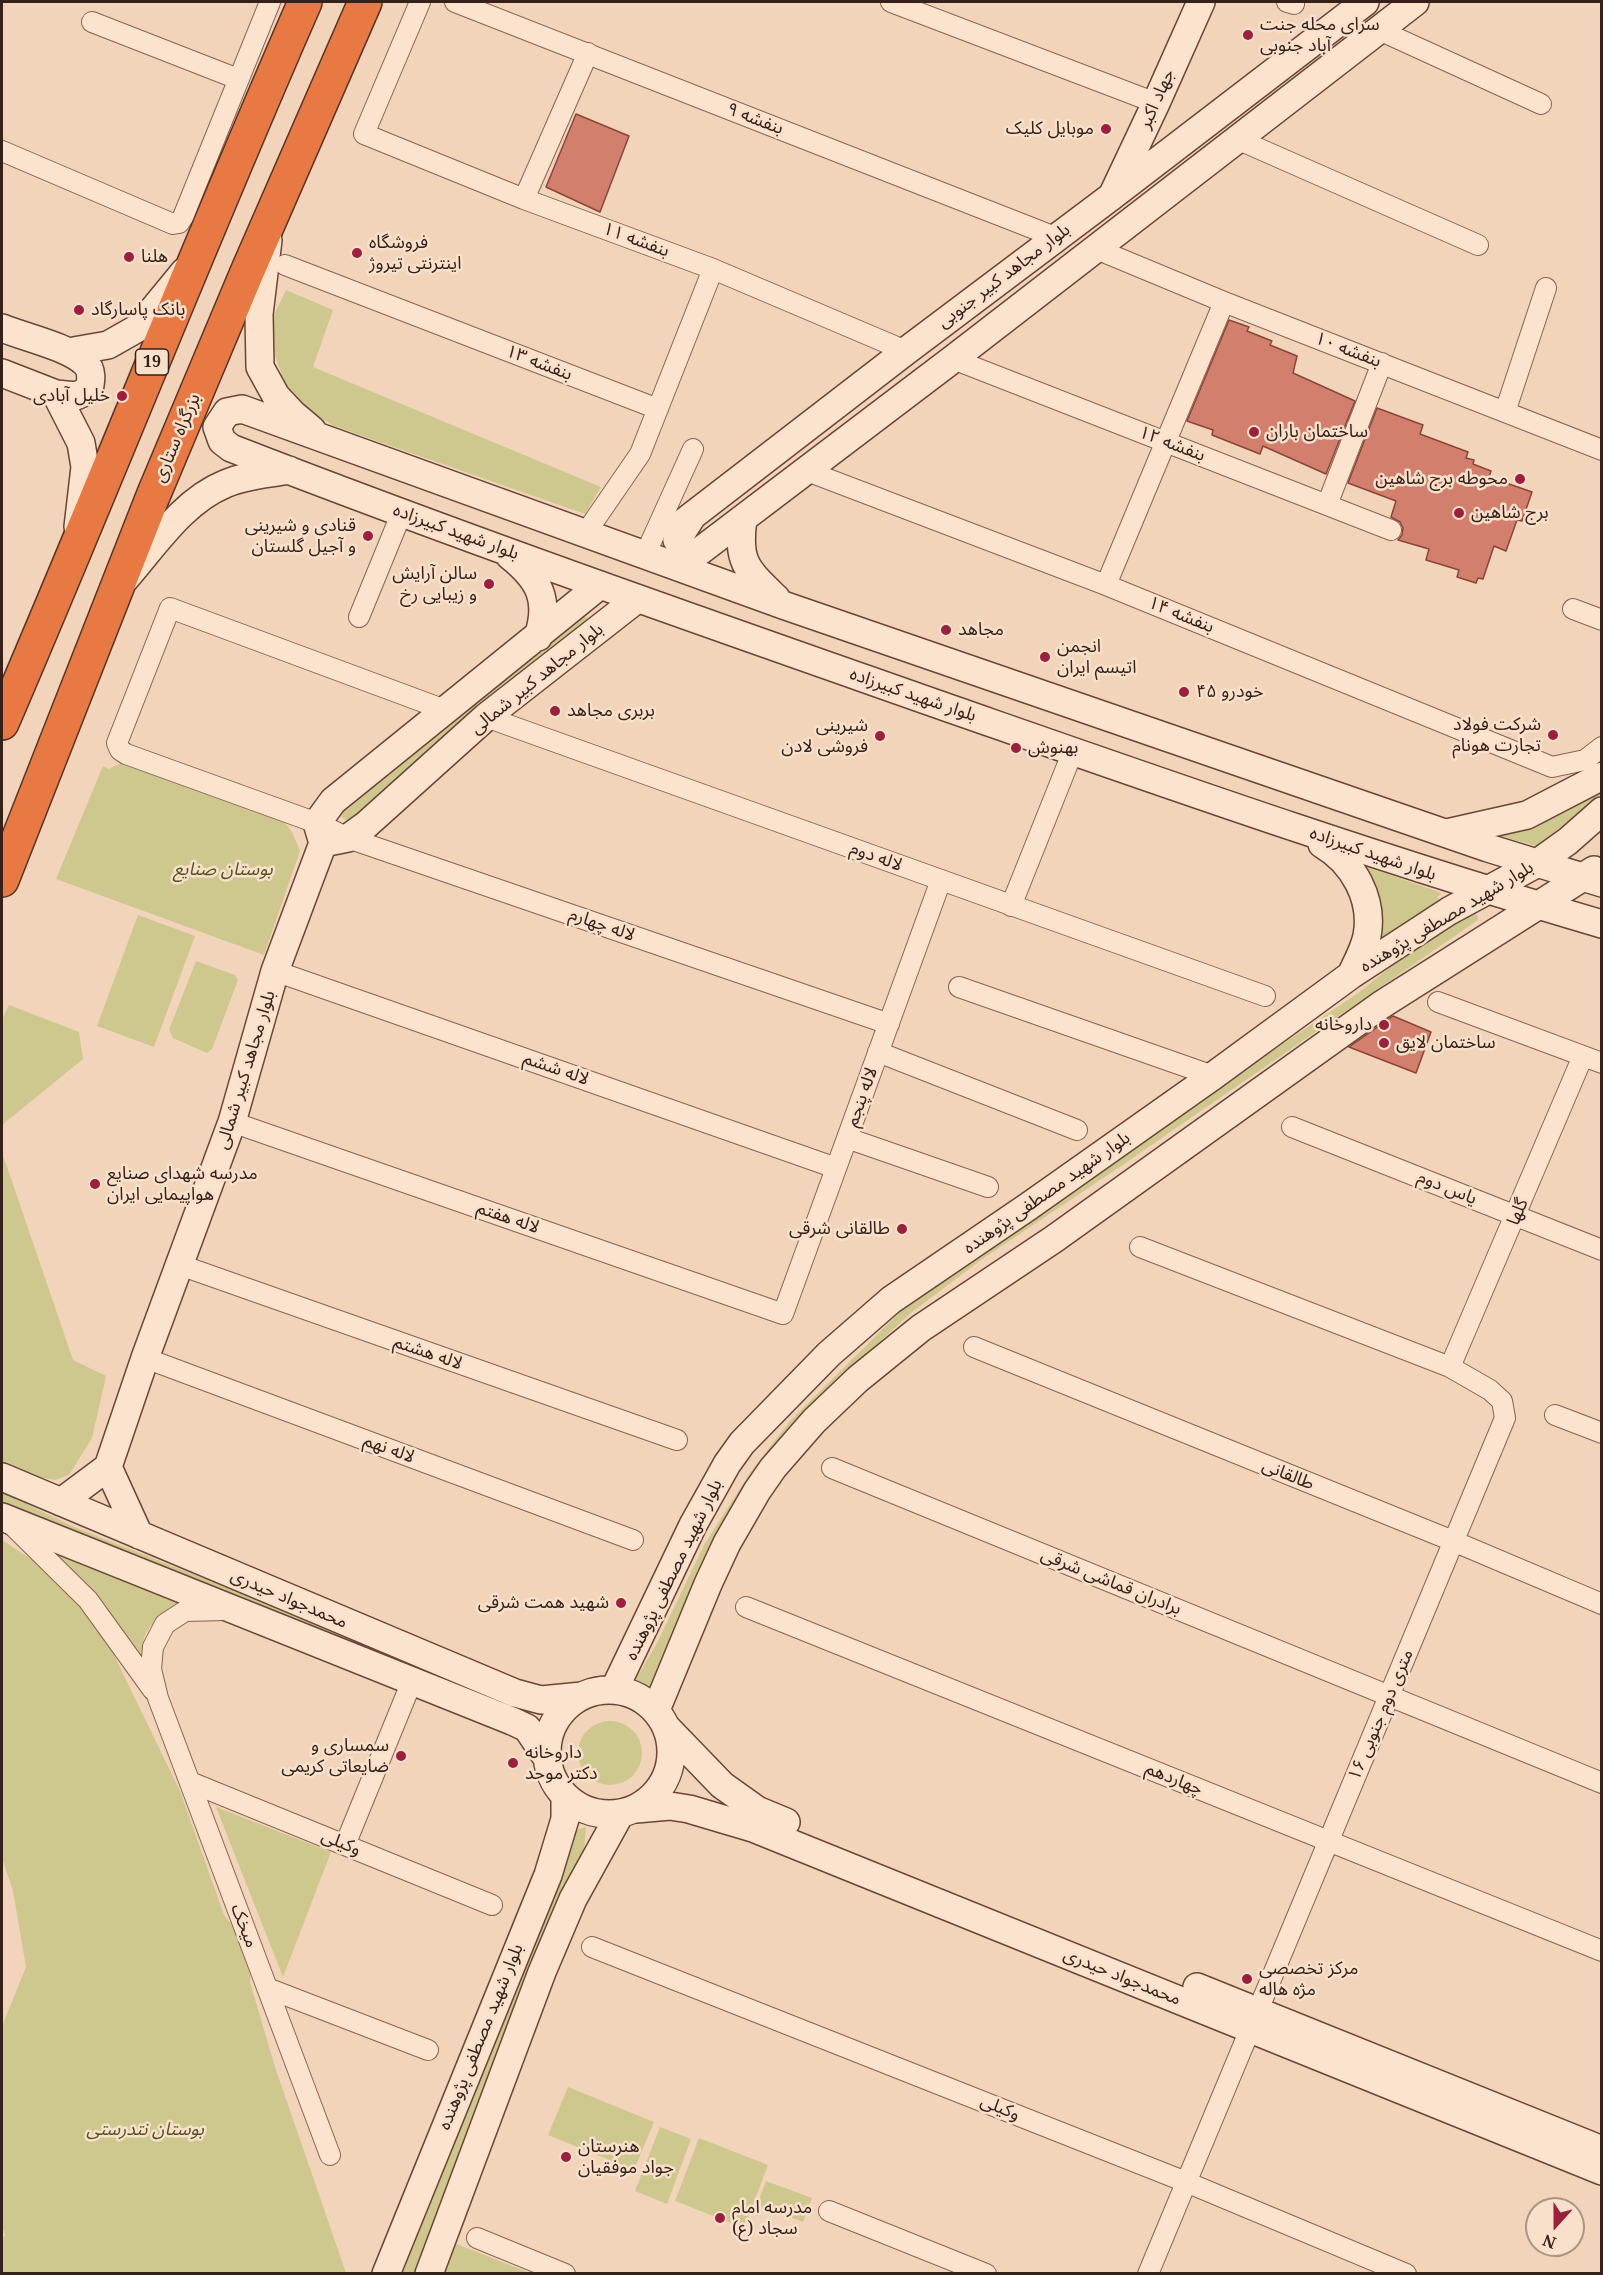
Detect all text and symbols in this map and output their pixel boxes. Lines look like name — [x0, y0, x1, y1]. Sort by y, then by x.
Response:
place label: سرای محله جنت آباد جنوبی — [1260, 14, 1380, 57]
marker: سرای محله جنت آباد جنوبی — [1241, 28, 1255, 42]
street label: جهاد اکبر — [1134, 66, 1180, 132]
street label: بنفشه ۹ — [724, 98, 786, 140]
place label: موبایل کلیک — [1006, 118, 1094, 140]
marker: موبایل کلیک — [1099, 122, 1113, 136]
street label: بنفشه ۱۱ — [600, 218, 672, 262]
street label: بلوار مجاهد کبیر جنوبی — [933, 219, 1075, 333]
place label: فروشگاه اینترنتی تیروژ — [369, 232, 462, 274]
place label: هلنا — [141, 246, 168, 268]
marker: فروشگاه اینترنتی تیروژ — [350, 246, 364, 260]
marker: هلنا — [122, 250, 136, 264]
place label: بانک پاسارگاد — [91, 299, 185, 321]
marker: بانک پاسارگاد — [72, 303, 86, 317]
street label: بنفشه ۱۰ — [1312, 328, 1384, 372]
street label: بنفشه ۱۳ — [503, 341, 575, 385]
road number: 19 — [136, 349, 168, 375]
place label: خلیل آبادی — [33, 385, 110, 407]
marker: خلیل آبادی — [115, 389, 129, 403]
street label: بزرگراه ستاری — [149, 390, 205, 486]
place label: ساختمان باران — [1266, 421, 1368, 443]
street label: بنفشه ۱۲ — [1136, 422, 1208, 466]
marker: ساختمان باران — [1247, 425, 1261, 439]
place label: محوطه برج شاهین — [1375, 468, 1508, 490]
marker: محوطه برج شاهین — [1513, 472, 1527, 486]
street label: بلوار شهید کبیرزاده — [390, 499, 522, 565]
place label: برج شاهین — [1471, 502, 1549, 524]
marker: برج شاهین — [1452, 506, 1466, 520]
place label: قنادی و شیرینی و آجیل گلستان — [245, 515, 356, 558]
marker: قنادی و شیرینی و آجیل گلستان — [361, 529, 375, 543]
place label: سالن آرایش و زیبایی رخ — [392, 563, 477, 606]
marker: سالن آرایش و زیبایی رخ — [482, 577, 496, 591]
street label: بنفشه ۱۴ — [1145, 592, 1217, 638]
street label: بلوار مجاهد کبیر شمالی — [466, 619, 608, 739]
place label: مجاهد — [958, 619, 1004, 641]
marker: مجاهد — [939, 623, 953, 637]
place label: انجمن اتیسم ایران — [1057, 636, 1136, 678]
marker: انجمن اتیسم ایران — [1038, 650, 1052, 664]
street label: بلوار شهید کبیرزاده — [847, 663, 979, 727]
place label: خودرو ۴۵ — [1196, 681, 1264, 703]
marker: خودرو ۴۵ — [1177, 685, 1191, 699]
place label: بربری مجاهد — [567, 700, 655, 722]
marker: بربری مجاهد — [548, 704, 562, 718]
place label: شرکت فولاد تجارت هونام — [1452, 714, 1541, 756]
place label: شیرینی فروشی لادن — [781, 715, 868, 758]
marker: شرکت فولاد تجارت هونام — [1546, 728, 1560, 742]
marker: شیرینی فروشی لادن — [873, 729, 887, 743]
place label: بهنوش — [1028, 737, 1078, 759]
marker: بهنوش — [1009, 741, 1023, 755]
street label: بلوار شهید کبیرزاده — [1307, 822, 1439, 886]
street label: لاله دوم — [847, 838, 905, 876]
street label: بلوار شهید مصطفی پژوهنده — [1356, 857, 1538, 977]
park label: بوستان صنایع — [173, 859, 273, 881]
street label: لاله چهارم — [566, 904, 638, 946]
street label: بلوار مجاهد کبیر شمالی — [212, 988, 280, 1152]
place label: داروخانه — [1315, 1014, 1372, 1036]
marker: داروخانه — [1377, 1018, 1391, 1032]
place label: ساختمان لایق — [1396, 1032, 1496, 1054]
marker: ساختمان لایق — [1377, 1036, 1391, 1050]
street label: لاله ششم — [520, 1048, 592, 1090]
street label: لاله پنجم — [841, 1064, 883, 1130]
street label: بلوار شهید مصطفی پژوهنده — [959, 1127, 1135, 1259]
place label: مدرسه شهدای صنایع هواپیمایی ایران — [107, 1163, 258, 1206]
street label: یاس دوم — [1414, 1166, 1480, 1210]
marker: مدرسه شهدای صنایع هواپیمایی ایران — [88, 1177, 102, 1191]
street label: گلها — [1503, 1195, 1533, 1229]
street label: لاله هفتم — [474, 1197, 542, 1239]
place label: طالقانی شرقی — [789, 1218, 890, 1240]
marker: طالقانی شرقی — [895, 1222, 909, 1236]
street label: لاله هشتم — [391, 1331, 465, 1375]
street label: لاله نهم — [361, 1430, 417, 1468]
street label: طالقانی — [1259, 1455, 1317, 1495]
street label: بلوار شهید مصطفی پژوهنده — [621, 1476, 727, 1664]
street label: برادران قماشی شرقی — [1038, 1544, 1184, 1620]
street label: محمدجواد حیدری — [227, 1565, 351, 1633]
place label: شهید همت شرقی — [478, 1592, 609, 1614]
marker: شهید همت شرقی — [614, 1596, 628, 1610]
street label: ۱۶ متری دوم جنوبی — [1344, 1646, 1418, 1784]
place label: سمساری و ضایعاتی کریمی — [281, 1735, 389, 1778]
place label: داروخانه دکتر موحد — [525, 1742, 598, 1784]
marker: سمساری و ضایعاتی کریمی — [394, 1749, 408, 1763]
marker: داروخانه دکتر موحد — [506, 1756, 520, 1770]
street label: چهاردهم — [1142, 1758, 1206, 1800]
street label: وکیلی — [318, 1825, 364, 1861]
street label: میخک — [226, 1901, 262, 1951]
street label: بلوار شهید مصطفی پژوهنده — [434, 1941, 528, 2133]
street label: محمدجواد حیدری — [1060, 1944, 1184, 2010]
place label: مرکز تخصصی مژه هاله — [1259, 1958, 1358, 2000]
marker: مرکز تخصصی مژه هاله — [1240, 1972, 1254, 1986]
street label: وکیلی — [977, 2090, 1023, 2126]
park label: بوستان نتدرستی — [86, 2119, 204, 2141]
place label: هنرستان جواد موفقیان — [578, 2136, 674, 2178]
marker: هنرستان جواد موفقیان — [559, 2150, 573, 2164]
place label: مدرسه امام سجاد (ع) — [732, 2197, 812, 2240]
north arrow — [1525, 2197, 1585, 2257]
marker: مدرسه امام سجاد (ع) — [713, 2211, 727, 2225]
text: N — [1539, 2229, 1559, 2254]

